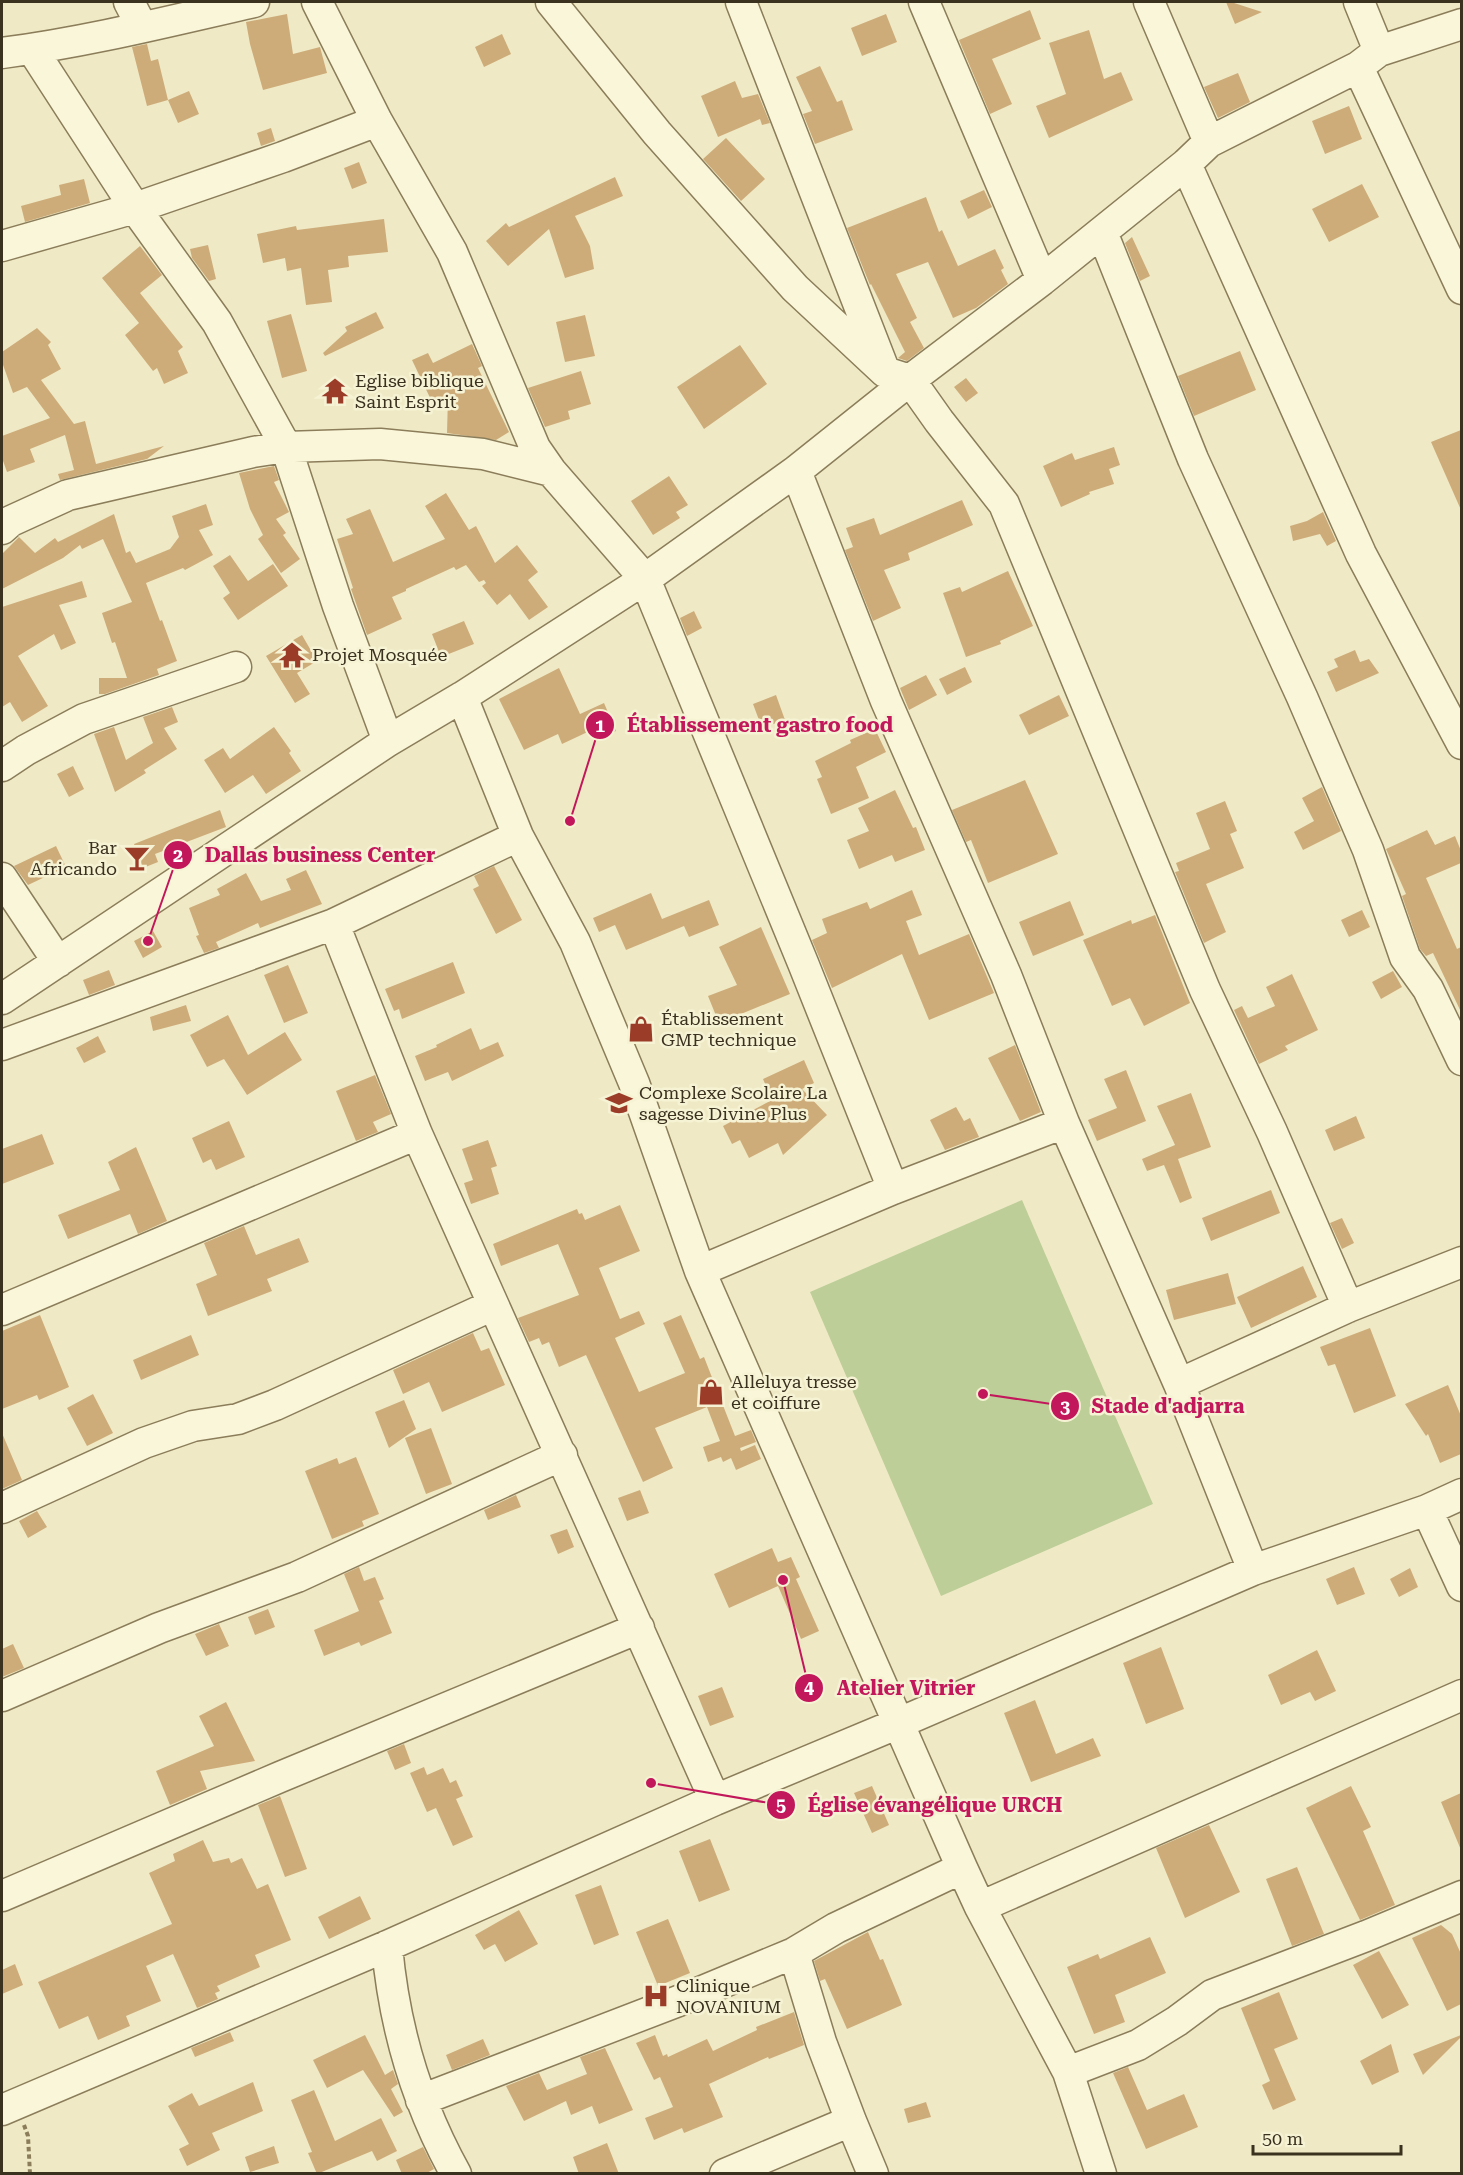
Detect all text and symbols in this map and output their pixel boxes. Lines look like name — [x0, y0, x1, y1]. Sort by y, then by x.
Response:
place label: Eglise biblique Saint Esprit — [355, 370, 484, 412]
temple icon: Eglise biblique Saint Esprit — [320, 376, 350, 406]
temple icon: Projet Mosquée — [277, 640, 307, 670]
place label: Projet Mosquée — [312, 644, 448, 665]
callout: Établissement gastro food — [585, 706, 905, 744]
text: Établissement gastro food — [627, 712, 894, 737]
text: 1 — [595, 715, 605, 736]
callout: Dallas business Center — [163, 836, 448, 874]
place label: Bar Africando — [30, 837, 117, 879]
bar icon: Bar Africando — [122, 843, 152, 873]
text: Dallas business Center — [205, 843, 435, 867]
text: 2 — [173, 845, 183, 866]
place label: Établissement GMP technique — [661, 1008, 796, 1050]
shop icon: Établissement GMP technique — [626, 1014, 656, 1044]
place label: Complexe Scolaire La sagesse Divine Plus — [639, 1082, 828, 1124]
school or university icon: Complexe Scolaire La sagesse Divine Plus — [604, 1088, 634, 1118]
place label: Alleluya tresse et coiffure — [731, 1371, 857, 1413]
shop icon: Alleluya tresse et coiffure — [696, 1377, 726, 1407]
callout: Stade d'adjarra — [1050, 1387, 1256, 1425]
text: Stade d'adjarra — [1092, 1394, 1245, 1418]
text: 3 — [1060, 1396, 1070, 1417]
callout: Atelier Vitrier — [794, 1669, 987, 1707]
text: Atelier Vitrier — [837, 1676, 975, 1700]
text: 4 — [804, 1677, 814, 1698]
callout: Église évangélique URCH — [766, 1786, 1074, 1824]
text: Église évangélique URCH — [808, 1792, 1062, 1817]
text: 5 — [776, 1794, 786, 1815]
place label: Clinique NOVANIUM — [676, 1975, 781, 2017]
hospital icon: Clinique NOVANIUM — [641, 1981, 671, 2011]
scale bar — [1253, 2118, 1402, 2156]
text: 50 m — [1262, 2128, 1303, 2149]

